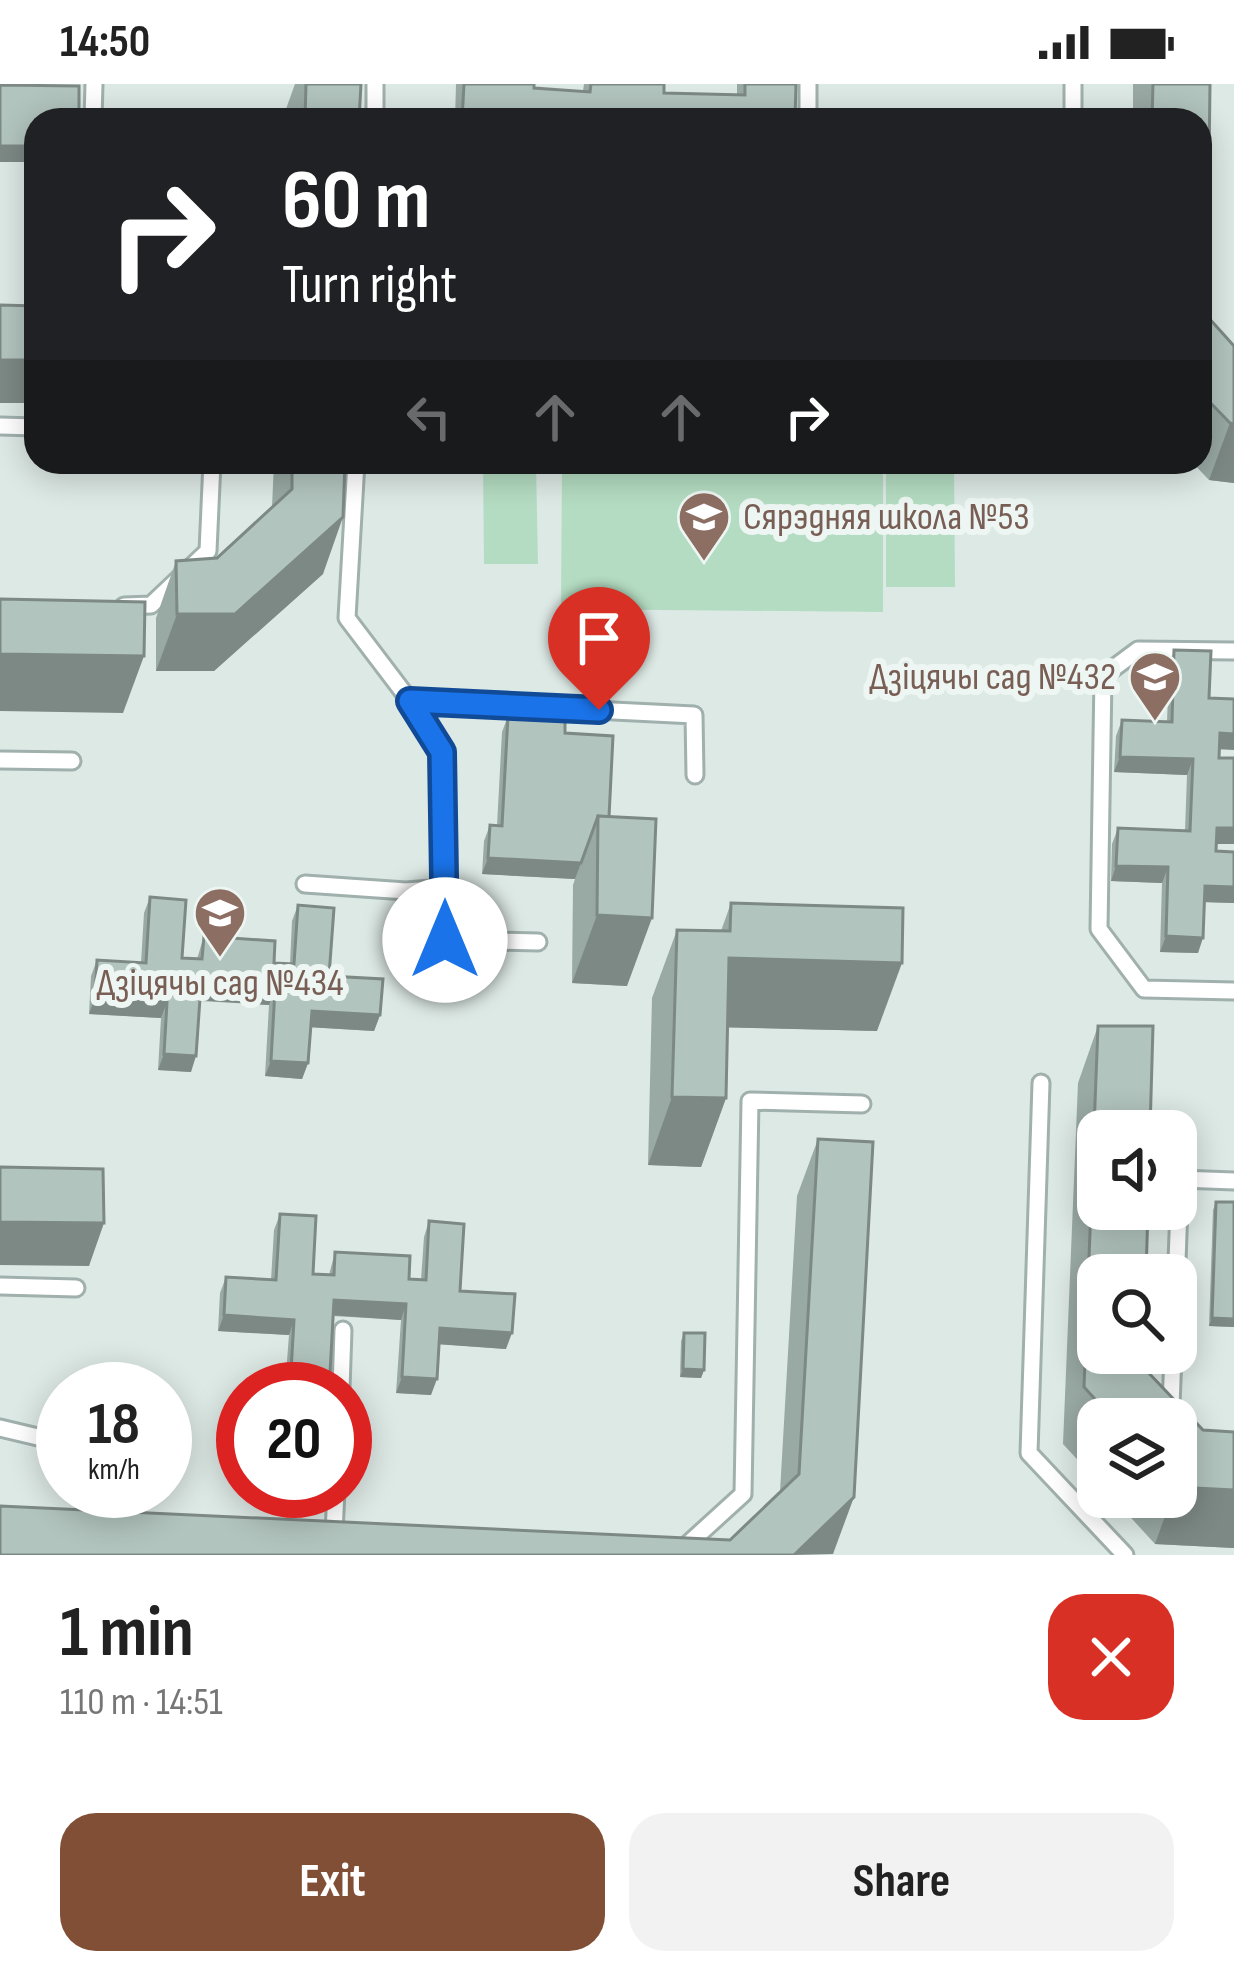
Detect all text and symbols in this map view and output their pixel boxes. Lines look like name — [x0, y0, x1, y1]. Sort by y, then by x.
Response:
text: 14:50 — [60, 15, 150, 70]
text: 60 m — [282, 151, 430, 252]
icon: right — [84, 156, 240, 312]
text: Turn right — [282, 253, 457, 318]
icon: left — [396, 384, 462, 450]
icon: ahead — [522, 384, 588, 450]
icon: ahead — [648, 384, 714, 450]
icon: right — [774, 384, 840, 450]
school or university icon: Сярэдняя школа №53 — [676, 489, 732, 563]
place label: Сярэдняя школа №53 — [743, 494, 1030, 541]
pin — [548, 587, 650, 710]
icon: arrive — [566, 605, 632, 671]
school or university icon: Дзіцячы сад №432 — [1127, 649, 1183, 723]
place label: Дзіцячы сад №432 — [869, 654, 1116, 701]
position arrow — [382, 877, 508, 1003]
school or university icon: Дзіцячы сад №434 — [192, 885, 248, 959]
place label: Дзіцячы сад №434 — [97, 960, 343, 1007]
map controls — [1077, 1110, 1197, 1518]
button: sound — [1077, 1110, 1197, 1230]
button: search — [1077, 1254, 1197, 1374]
speed limit sign: 20 — [216, 1362, 372, 1518]
text: 18 — [88, 1389, 140, 1461]
button: layers — [1077, 1398, 1197, 1518]
text: km/h — [88, 1452, 140, 1488]
text: 1 min — [60, 1590, 194, 1677]
button: close — [1048, 1594, 1174, 1720]
text: 110 m · 14:51 — [60, 1679, 223, 1726]
button: Exit — [60, 1813, 605, 1951]
button: Share — [629, 1813, 1174, 1951]

